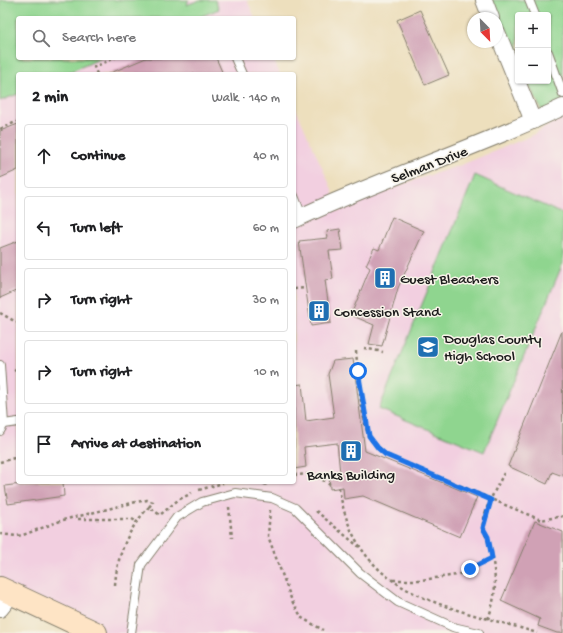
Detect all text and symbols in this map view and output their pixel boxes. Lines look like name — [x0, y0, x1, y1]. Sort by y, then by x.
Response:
north arrow — [467, 12, 503, 48]
map controls — [515, 12, 551, 84]
button: + — [515, 12, 551, 48]
search box — [16, 16, 296, 60]
icon: search — [30, 27, 52, 49]
text: Search here — [62, 29, 136, 47]
button: − — [515, 48, 551, 84]
text: 2 min — [32, 88, 68, 108]
text: Walk · 140 m — [212, 91, 280, 106]
street label: Selman Drive — [389, 143, 471, 189]
icon: ahead — [33, 145, 55, 167]
text: Continue — [71, 147, 125, 165]
text: 40 m — [253, 149, 279, 164]
icon: left — [33, 217, 55, 239]
text: Turn left — [71, 219, 122, 237]
text: 60 m — [253, 221, 279, 236]
building icon: Guest Bleachers — [372, 265, 398, 291]
place label: Guest Bleachers — [400, 271, 499, 289]
icon: right — [33, 289, 55, 311]
text: Turn right — [71, 291, 131, 309]
text: 30 m — [253, 293, 279, 308]
building icon: Concession Stand — [306, 298, 332, 324]
place label: Concession Stand — [334, 304, 441, 322]
place label: Douglas County High School — [443, 331, 542, 366]
school or university icon: Douglas County High School — [415, 334, 441, 360]
icon: right — [33, 361, 55, 383]
route start — [349, 362, 367, 380]
text: Turn right — [71, 363, 131, 381]
text: 10 m — [254, 365, 279, 380]
icon: arrive — [33, 433, 55, 455]
text: Arrive at destination — [71, 435, 201, 453]
building icon: Banks Building — [338, 438, 364, 464]
place label: Banks Building — [306, 467, 395, 485]
route end — [461, 560, 479, 578]

